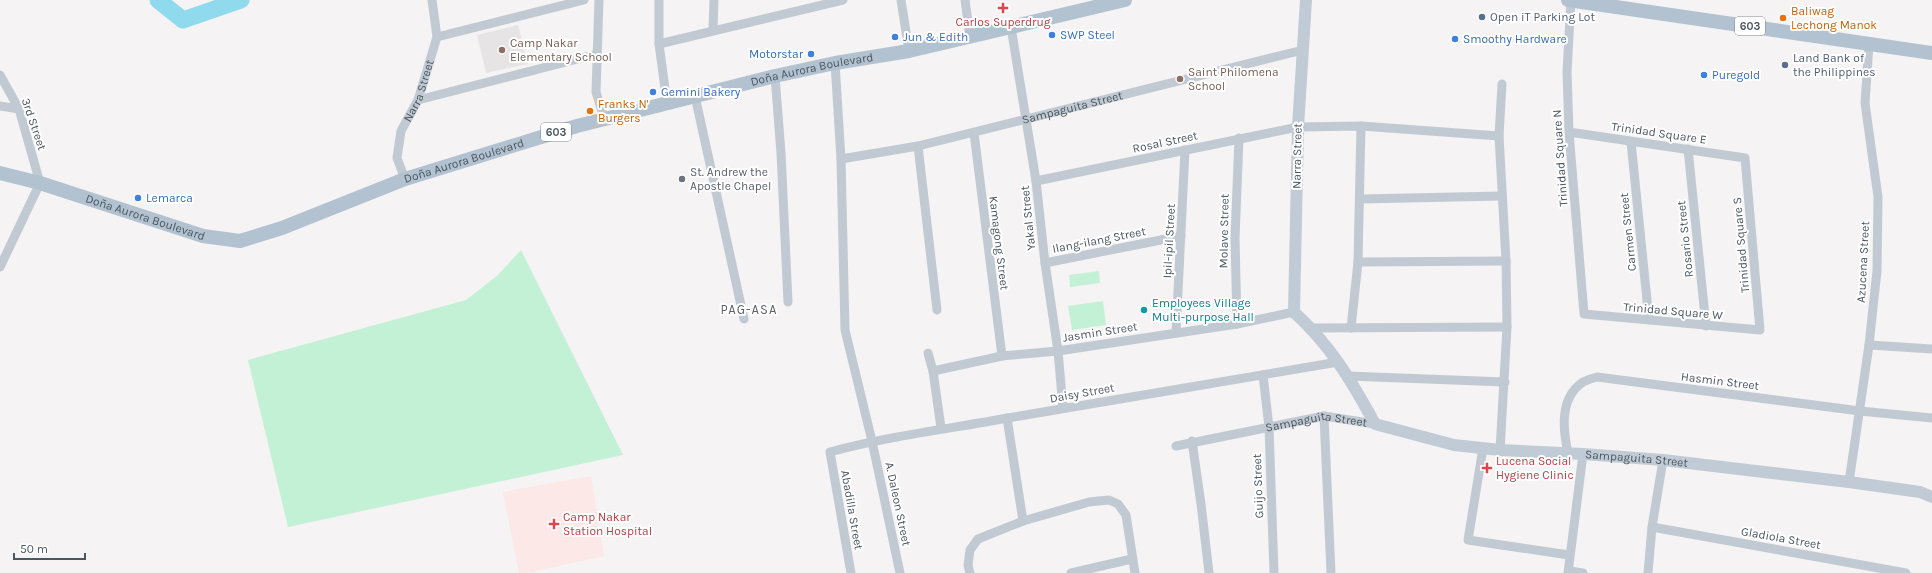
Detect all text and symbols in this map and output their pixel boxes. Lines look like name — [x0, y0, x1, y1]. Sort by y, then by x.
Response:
marker: Carlos Superdrug — [998, 3, 1008, 13]
place label: Baliwag Lechong Manok — [1791, 4, 1877, 32]
place label: Open iT Parking Lot — [1490, 10, 1595, 24]
marker: Open iT Parking Lot — [1477, 12, 1487, 22]
marker: Baliwag Lechong Manok — [1778, 13, 1788, 23]
place label: Carlos Superdrug — [956, 15, 1051, 29]
road number: 603 — [1735, 17, 1765, 35]
place label: SWP Steel — [1060, 28, 1115, 42]
place label: Jun & Edith — [903, 30, 968, 44]
marker: SWP Steel — [1047, 30, 1057, 40]
marker: Jun & Edith — [890, 32, 900, 42]
place label: Smoothy Hardware — [1463, 32, 1567, 46]
marker: Smoothy Hardware — [1450, 34, 1460, 44]
place label: Camp Nakar Elementary School — [510, 36, 612, 64]
marker: Camp Nakar Elementary School — [497, 45, 507, 55]
place label: Motorstar — [749, 47, 804, 61]
marker: Motorstar — [806, 49, 816, 59]
street label: Doña Aurora Boulevard — [749, 50, 874, 89]
place label: Land Bank of the Philippines — [1793, 51, 1875, 79]
street label: Narra Street — [400, 57, 437, 125]
marker: Land Bank of the Philippines — [1780, 60, 1790, 70]
place label: Saint Philomena School — [1188, 65, 1279, 93]
place label: Puregold — [1712, 68, 1760, 82]
marker: Puregold — [1699, 70, 1709, 80]
marker: Saint Philomena School — [1175, 74, 1185, 84]
place label: Gemini Bakery — [661, 85, 741, 99]
marker: Gemini Bakery — [648, 87, 658, 97]
street label: Sampaguita Street — [1020, 88, 1124, 127]
street label: 3rd Street — [19, 96, 50, 152]
place label: Franks N' Burgers — [598, 97, 649, 125]
marker: Franks N' Burgers — [585, 106, 595, 116]
street label: Trinidad Square N — [1550, 109, 1570, 207]
street label: Trinidad Square E — [1611, 119, 1707, 147]
street label: Narra Street — [1289, 122, 1305, 189]
road number: 603 — [541, 123, 571, 141]
street label: Rosal Street — [1131, 128, 1199, 156]
street label: Doña Aurora Boulevard — [402, 136, 526, 186]
place label: St. Andrew the Apostle Chapel — [690, 165, 771, 193]
marker: St. Andrew the Apostle Chapel — [677, 174, 687, 184]
street label: Yakal Street — [1018, 184, 1038, 251]
street label: Doña Aurora Boulevard — [84, 191, 207, 243]
place label: Lemarca — [146, 191, 193, 205]
street label: Carmen Street — [1617, 192, 1639, 272]
marker: Lemarca — [133, 193, 143, 203]
street label: Molave Street — [1216, 193, 1232, 268]
street label: Kamagong Street — [986, 195, 1012, 291]
street label: Trinidad Square S — [1730, 196, 1752, 294]
street label: Rosario Street — [1674, 199, 1696, 278]
street label: Ipil-ipil Street — [1160, 203, 1178, 279]
street label: Azucena Street — [1854, 220, 1872, 303]
street label: Ilang-ilang Street — [1051, 224, 1147, 256]
place label: Employees Village Multi-purpose Hall — [1152, 296, 1254, 324]
street label: Trinidad Square W — [1623, 300, 1724, 322]
district label: PAG-ASA — [721, 302, 777, 317]
marker: Employees Village Multi-purpose Hall — [1139, 305, 1149, 315]
street label: Jasmin Street — [1062, 319, 1139, 345]
street label: Hasmin Street — [1680, 369, 1760, 393]
street label: Daisy Street — [1049, 380, 1116, 406]
street label: Sampaguita Street — [1264, 409, 1369, 435]
street label: Sampaguita Street — [1584, 447, 1689, 470]
street label: Guijo Street — [1250, 453, 1266, 519]
place label: Lucena Social Hygiene Clinic — [1496, 454, 1574, 482]
street label: A. Daleon Street — [882, 461, 914, 548]
marker: Lucena Social Hygiene Clinic — [1481, 462, 1493, 474]
street label: Abadilla Street — [838, 469, 866, 551]
place label: Camp Nakar Station Hospital — [563, 510, 652, 538]
marker: Camp Nakar Station Hospital — [548, 518, 560, 530]
street label: Gladiola Street — [1740, 524, 1822, 552]
scale bar — [14, 535, 85, 561]
text: 50 m — [20, 542, 48, 556]

